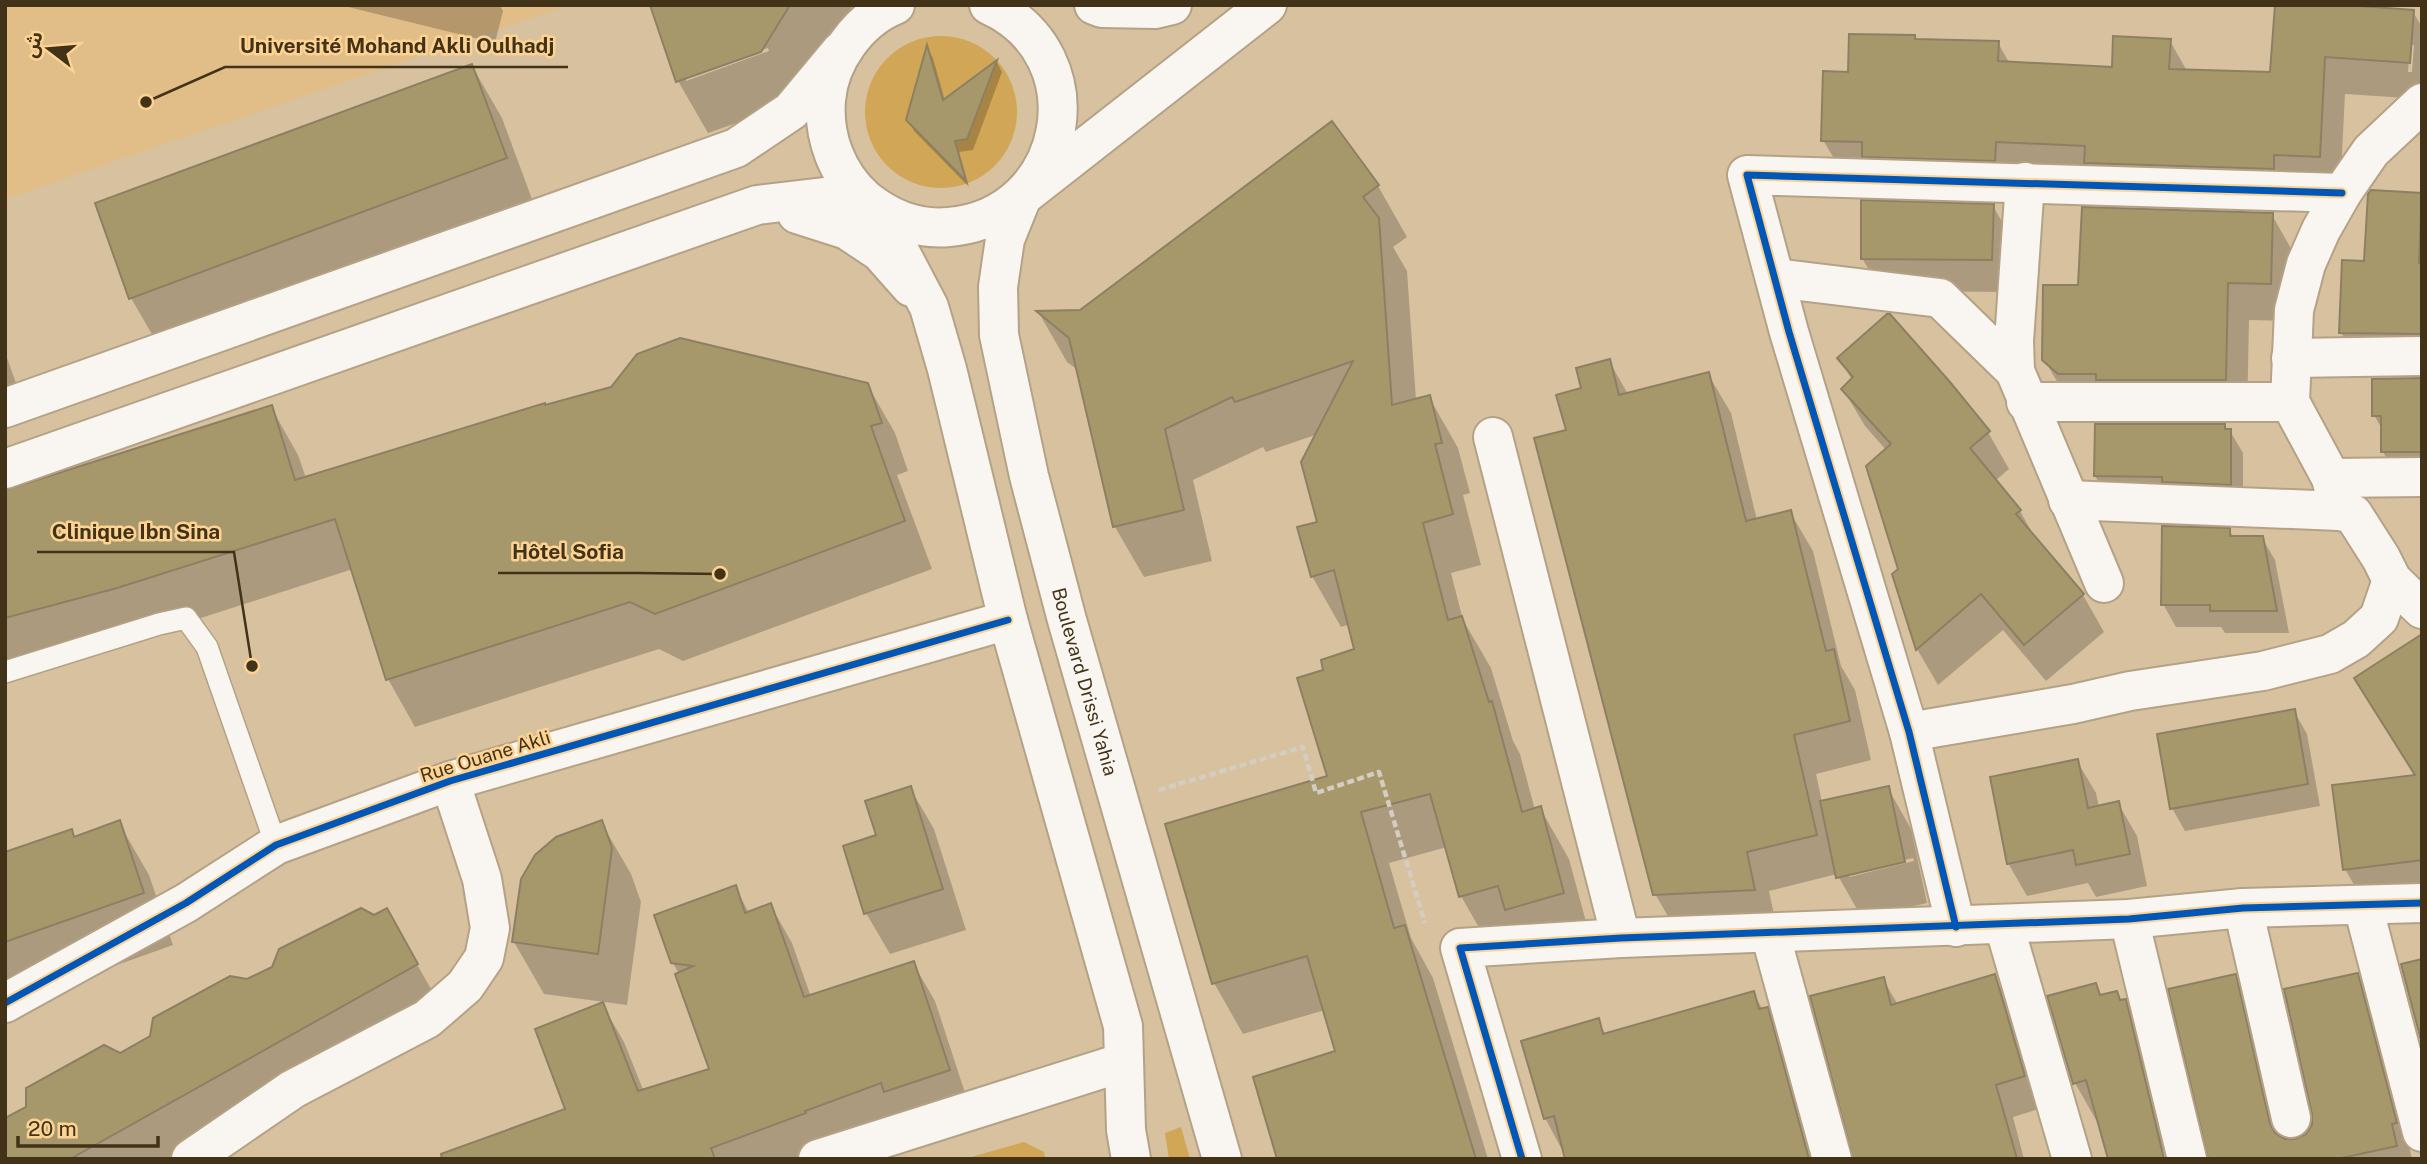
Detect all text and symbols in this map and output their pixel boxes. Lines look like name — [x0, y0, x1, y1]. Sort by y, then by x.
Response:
north arrow — [14, 14, 84, 84]
callout: Université Mohand Akli Oulhadj — [225, 25, 568, 67]
text: ش — [18, 29, 47, 60]
text: Université Mohand Akli Oulhadj — [240, 33, 554, 58]
callout: Clinique Ibn Sina — [37, 510, 234, 552]
text: Clinique Ibn Sina — [52, 519, 220, 544]
callout: Hôtel Sofia — [498, 531, 638, 573]
text: Hôtel Sofia — [512, 539, 624, 564]
street label: Boulevard Drissi Yahia — [1048, 585, 1122, 778]
street label: Rue Ouane Akli — [417, 726, 553, 786]
scale bar — [18, 1104, 158, 1148]
text: 20 m — [28, 1116, 77, 1141]

